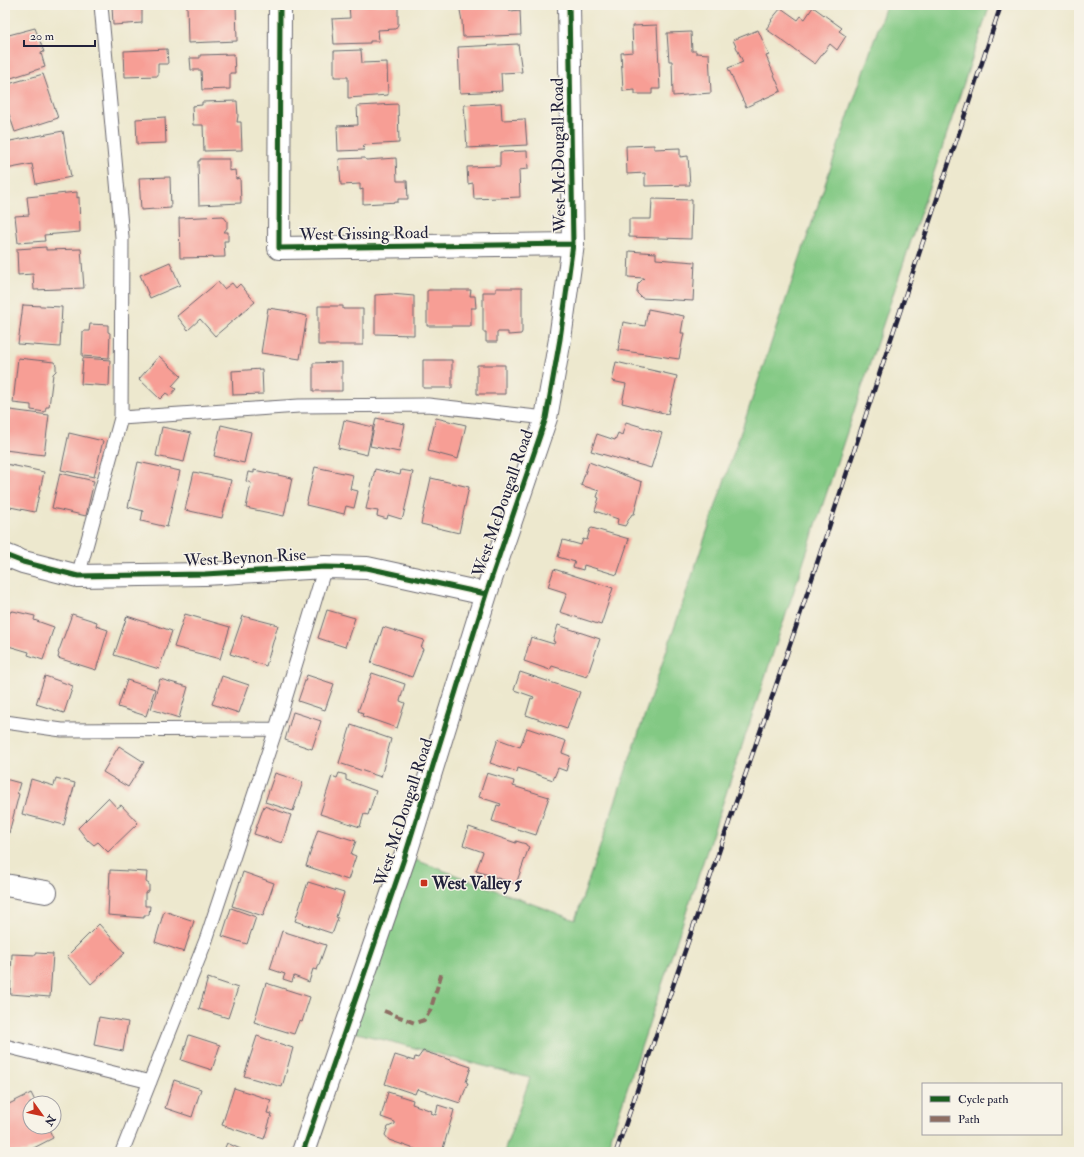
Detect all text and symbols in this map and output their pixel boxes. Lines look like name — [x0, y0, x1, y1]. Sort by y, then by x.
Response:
scale bar — [24, 22, 95, 48]
text: 20 m — [30, 29, 55, 44]
street label: West McDougall Road — [547, 77, 570, 234]
street label: West Gissing Road — [298, 222, 429, 245]
street label: West McDougall Road — [467, 426, 538, 581]
street label: West Beynon Rise — [182, 544, 307, 572]
street label: West McDougall Road — [369, 735, 438, 890]
place label: West Valley 5 — [431, 873, 522, 895]
marker: West Valley 5 — [419, 878, 429, 888]
legend — [922, 1083, 1062, 1135]
text: Cycle path — [958, 1092, 1009, 1107]
north arrow — [22, 1095, 62, 1135]
text: N — [41, 1112, 59, 1129]
text: Path — [958, 1112, 981, 1127]

